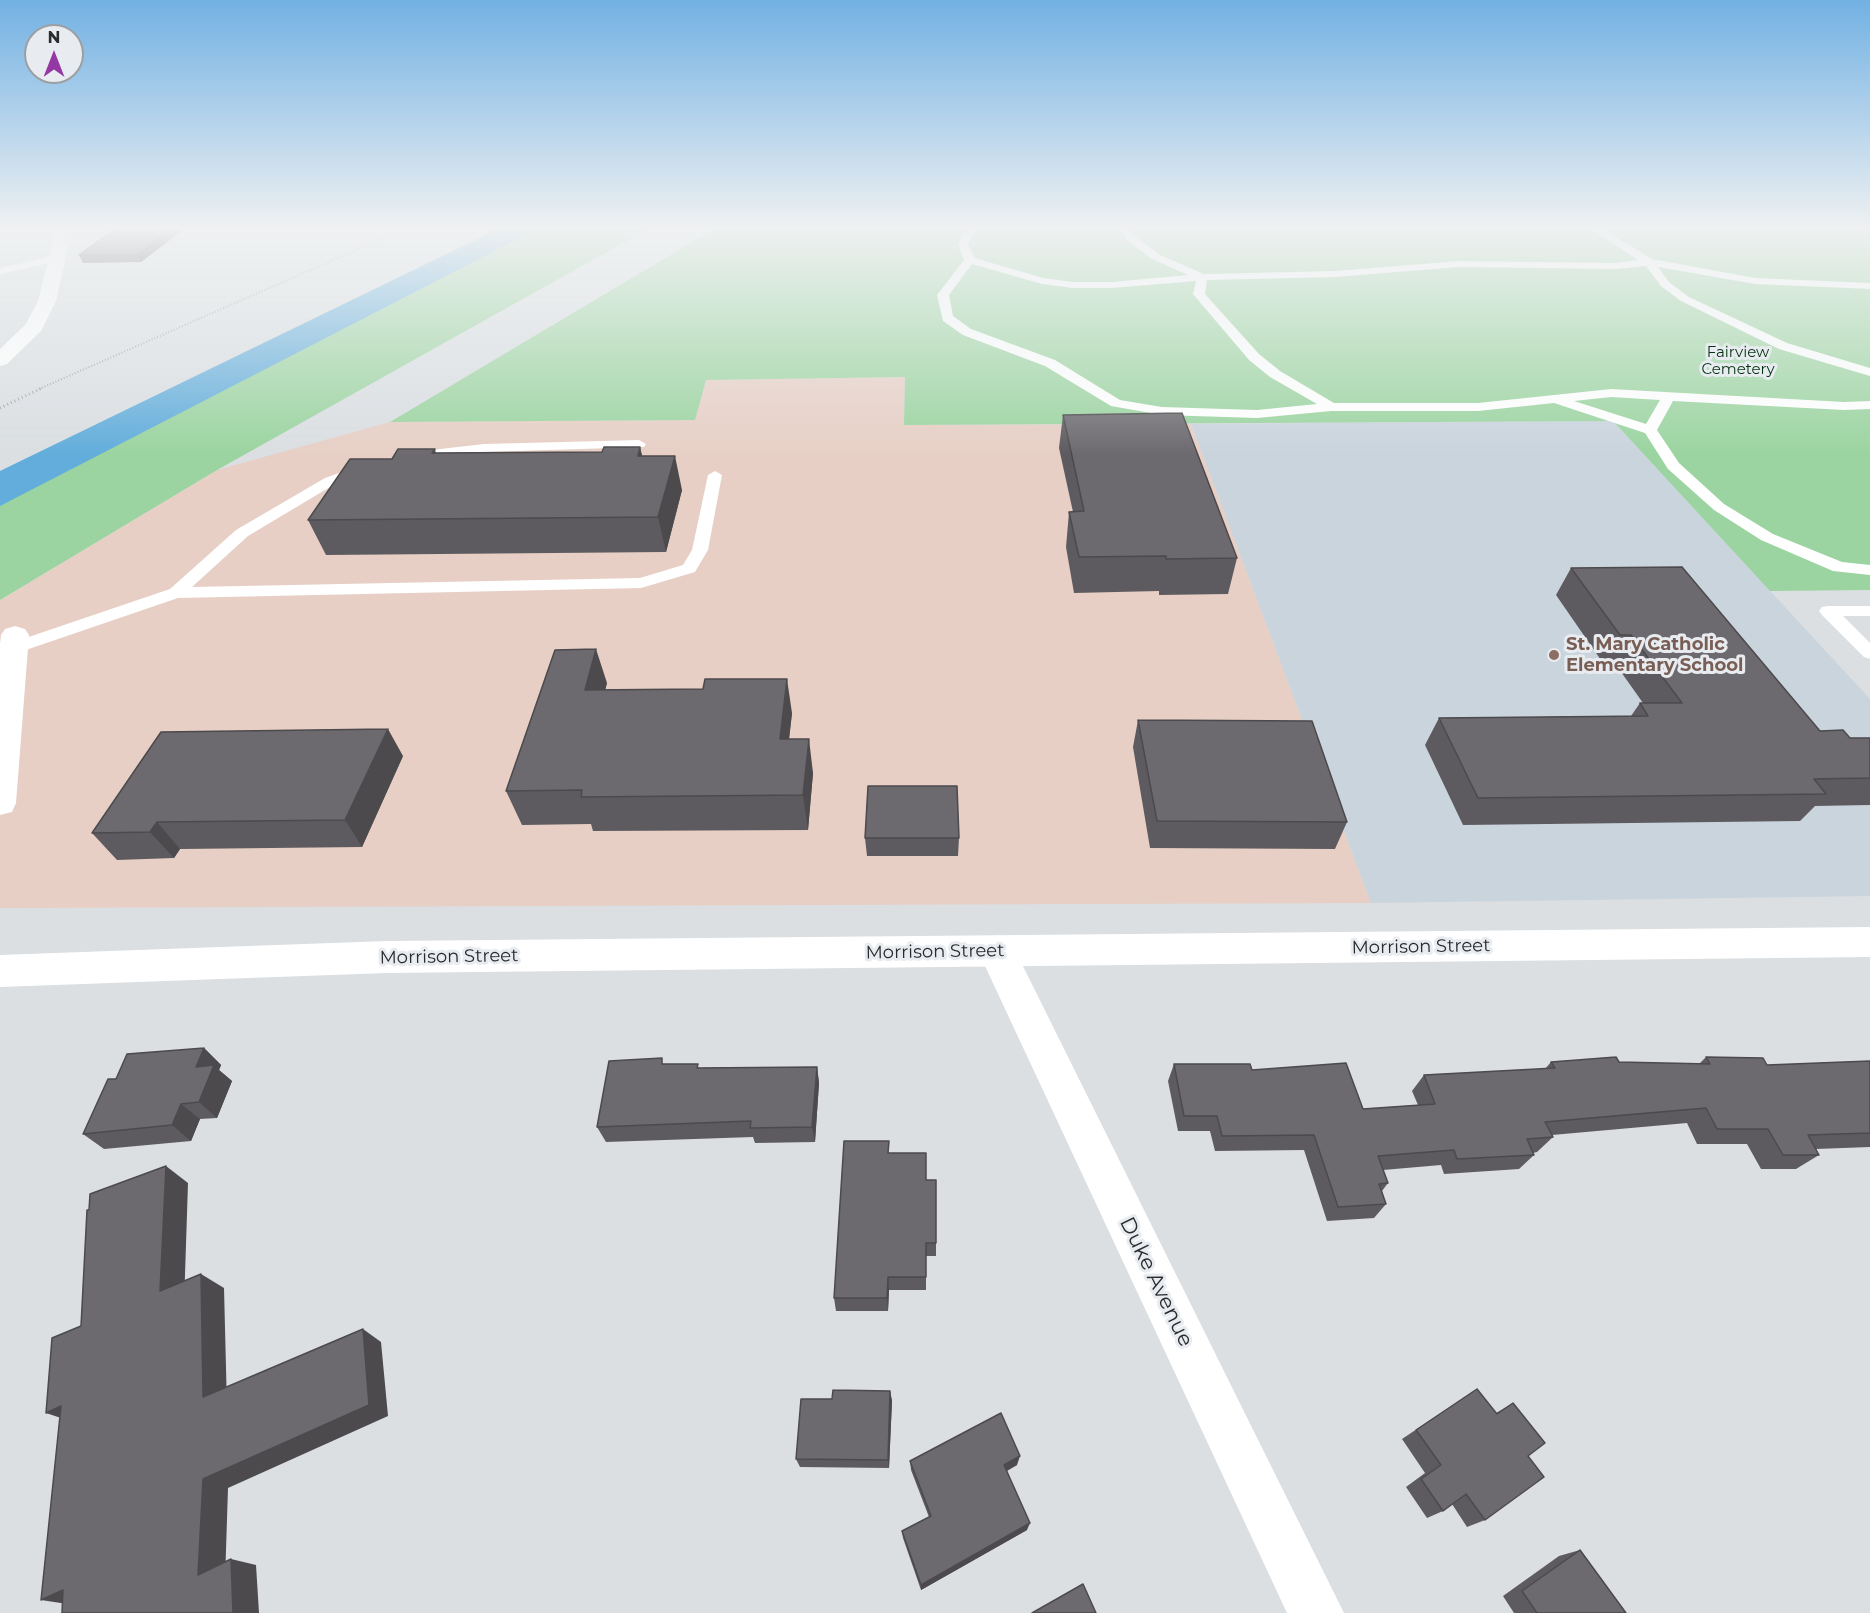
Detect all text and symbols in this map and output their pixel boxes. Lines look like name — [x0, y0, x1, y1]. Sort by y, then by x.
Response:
north arrow — [24, 24, 84, 84]
text: N — [48, 28, 60, 47]
park label: Fairview Cemetery — [1701, 344, 1775, 379]
place label: St. Mary Catholic Elementary School — [1566, 634, 1743, 676]
marker: St. Mary Catholic Elementary School — [1547, 648, 1561, 662]
street label: Morrison Street — [1351, 935, 1491, 959]
street label: Morrison Street — [865, 940, 1005, 964]
street label: Morrison Street — [379, 945, 519, 969]
street label: Duke Avenue — [1114, 1213, 1198, 1351]

